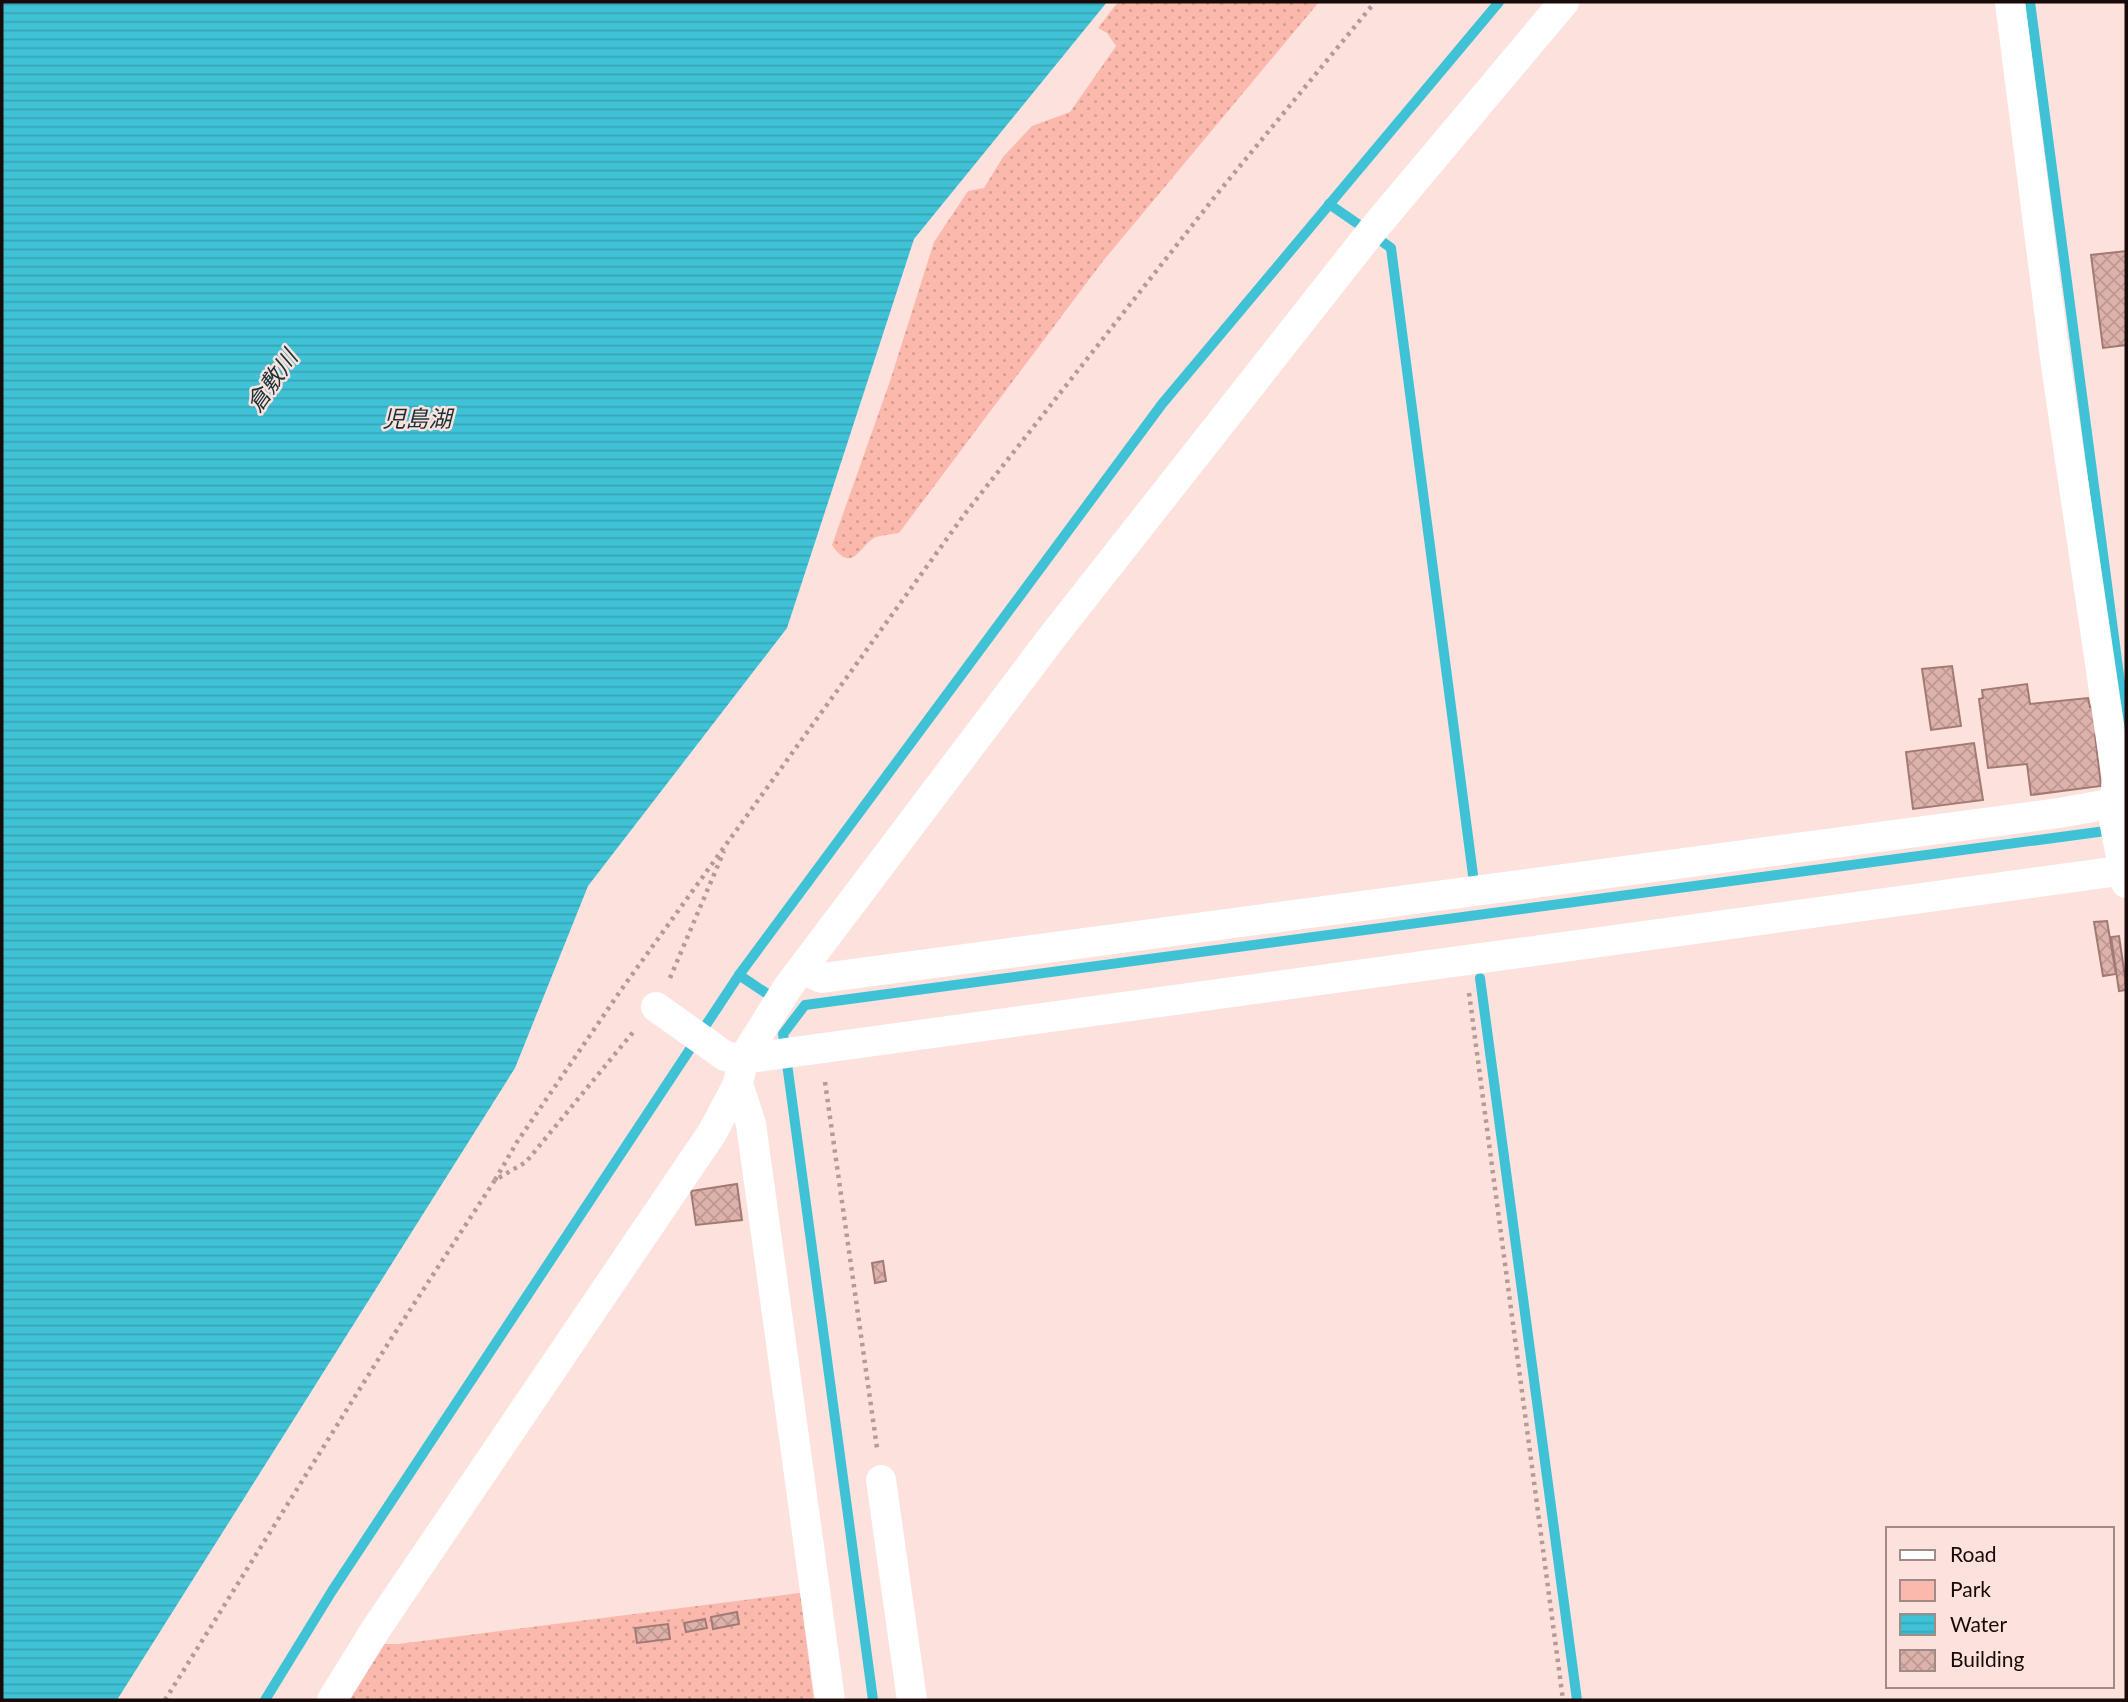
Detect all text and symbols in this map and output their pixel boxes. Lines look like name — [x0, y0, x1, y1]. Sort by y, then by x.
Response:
water label: 倉敷川 — [240, 342, 304, 417]
water label: 児島湖 — [383, 404, 455, 432]
legend — [1886, 1527, 2114, 1688]
text: Road — [1950, 1541, 1997, 1566]
text: Park — [1950, 1576, 1991, 1601]
text: Water — [1950, 1611, 2007, 1636]
text: Building — [1950, 1646, 2025, 1671]

